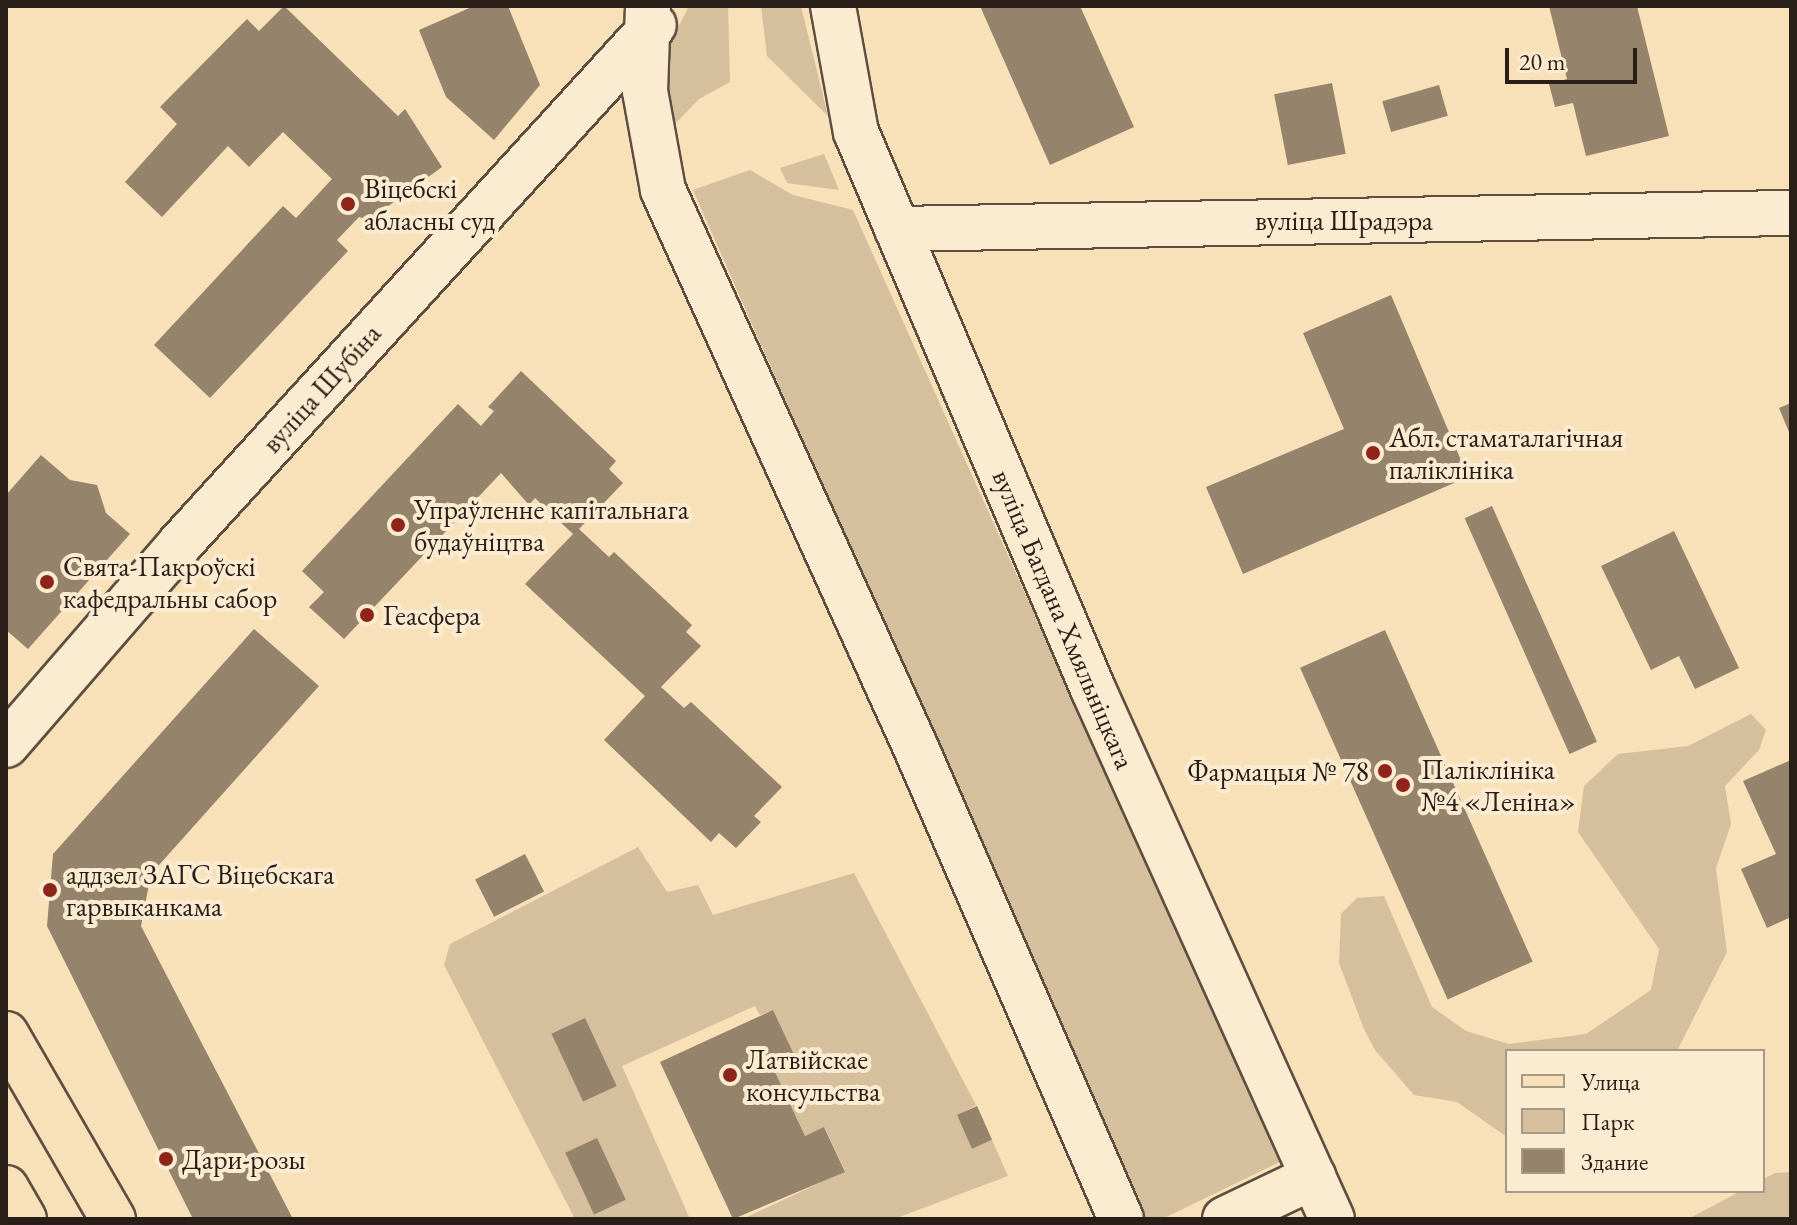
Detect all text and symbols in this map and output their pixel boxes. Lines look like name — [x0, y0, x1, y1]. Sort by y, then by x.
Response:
scale bar — [1509, 32, 1641, 82]
text: 20 m — [1519, 46, 1566, 77]
place label: Віцебскі абласны суд — [364, 171, 495, 237]
marker: Віцебскі абласны суд — [339, 195, 357, 213]
street label: вуліца Шрадэра — [1255, 203, 1433, 237]
street label: вуліца Шубіна — [254, 317, 388, 459]
place label: Абл. стаматалагічная паліклініка — [1389, 420, 1623, 486]
marker: Абл. стаматалагічная паліклініка — [1364, 444, 1382, 462]
street label: вуліца Багдана Хмяльніцкага — [986, 464, 1142, 774]
place label: Упраўленне капітальнага будаўніцтва — [414, 492, 689, 558]
marker: Упраўленне капітальнага будаўніцтва — [389, 516, 407, 534]
place label: Свята-Пакроўскі кафедральны сабор — [63, 549, 277, 615]
marker: Свята-Пакроўскі кафедральны сабор — [38, 573, 56, 591]
place label: Геасфера — [383, 598, 480, 632]
marker: Геасфера — [358, 606, 376, 624]
place label: Паліклініка №4 «Леніна» — [1421, 752, 1576, 818]
place label: Фармацыя № 78 — [1187, 754, 1369, 788]
marker: Фармацыя № 78 — [1376, 762, 1394, 780]
marker: Паліклініка №4 «Леніна» — [1392, 774, 1414, 796]
place label: аддзел ЗАГС Віцебскага гарвыканкама — [66, 857, 334, 923]
marker: аддзел ЗАГС Віцебскага гарвыканкама — [41, 881, 59, 899]
place label: Латвійскае консульства — [746, 1042, 880, 1108]
legend — [1505, 1049, 1765, 1193]
marker: Латвійскае консульства — [721, 1066, 739, 1084]
text: Улица — [1581, 1066, 1640, 1097]
text: Парк — [1581, 1106, 1634, 1137]
place label: Дари-розы — [182, 1142, 306, 1176]
text: Здание — [1581, 1146, 1648, 1177]
marker: Дари-розы — [157, 1150, 175, 1168]

